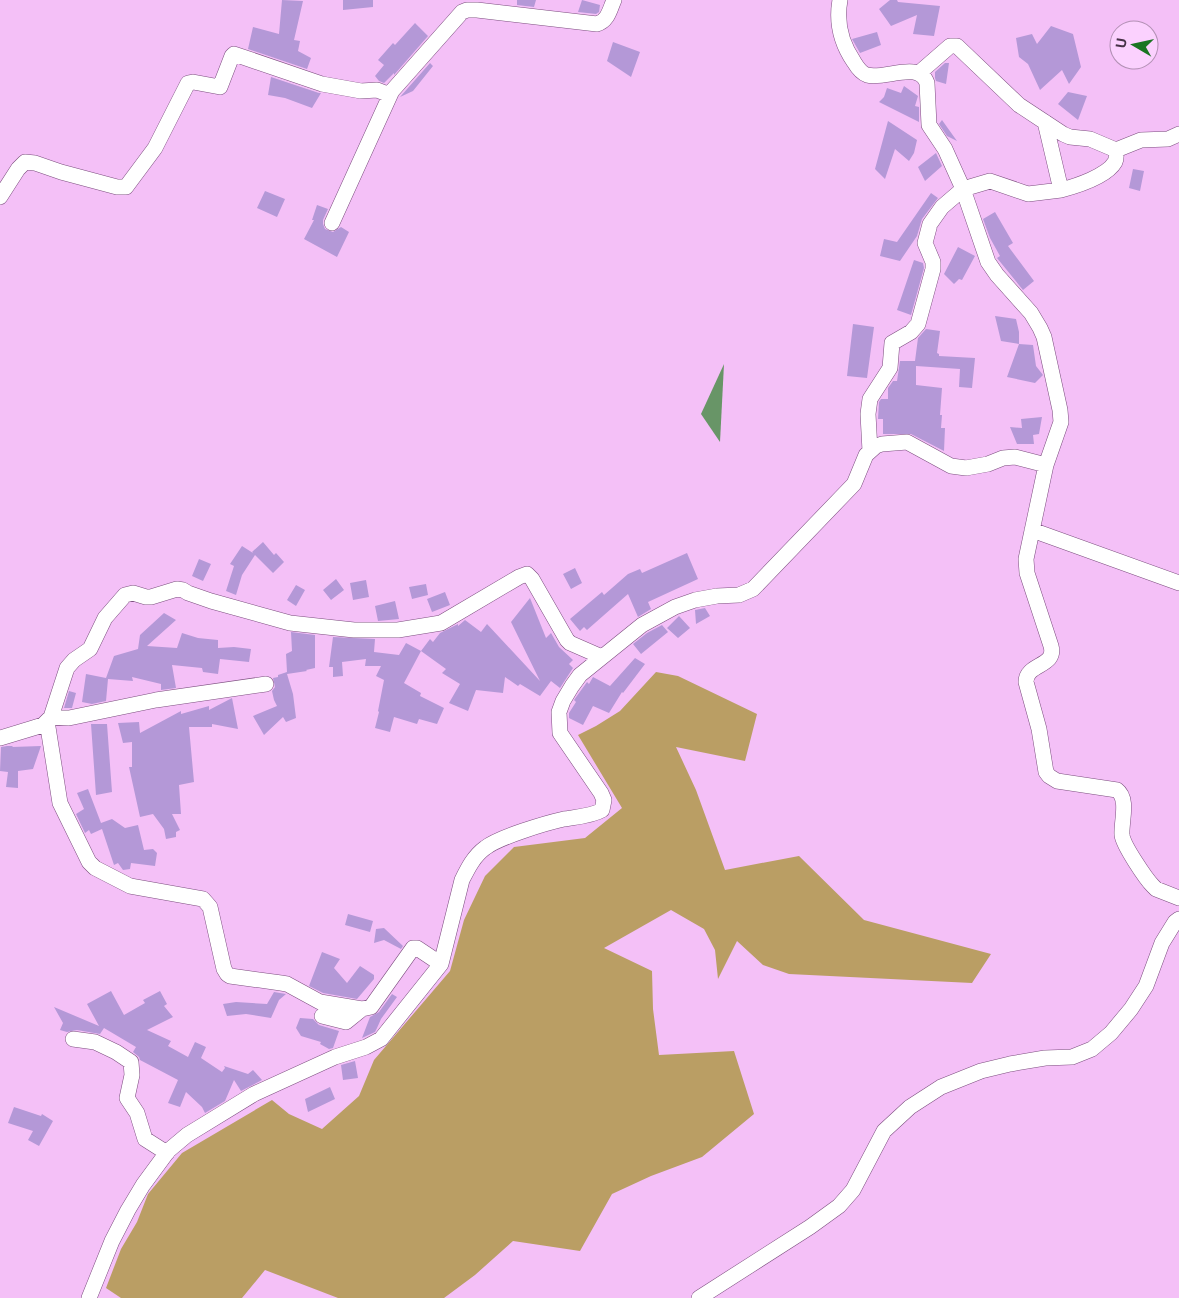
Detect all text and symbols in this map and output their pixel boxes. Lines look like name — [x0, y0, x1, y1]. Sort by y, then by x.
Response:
north arrow — [1109, 20, 1159, 70]
text: U — [1110, 36, 1131, 50]

